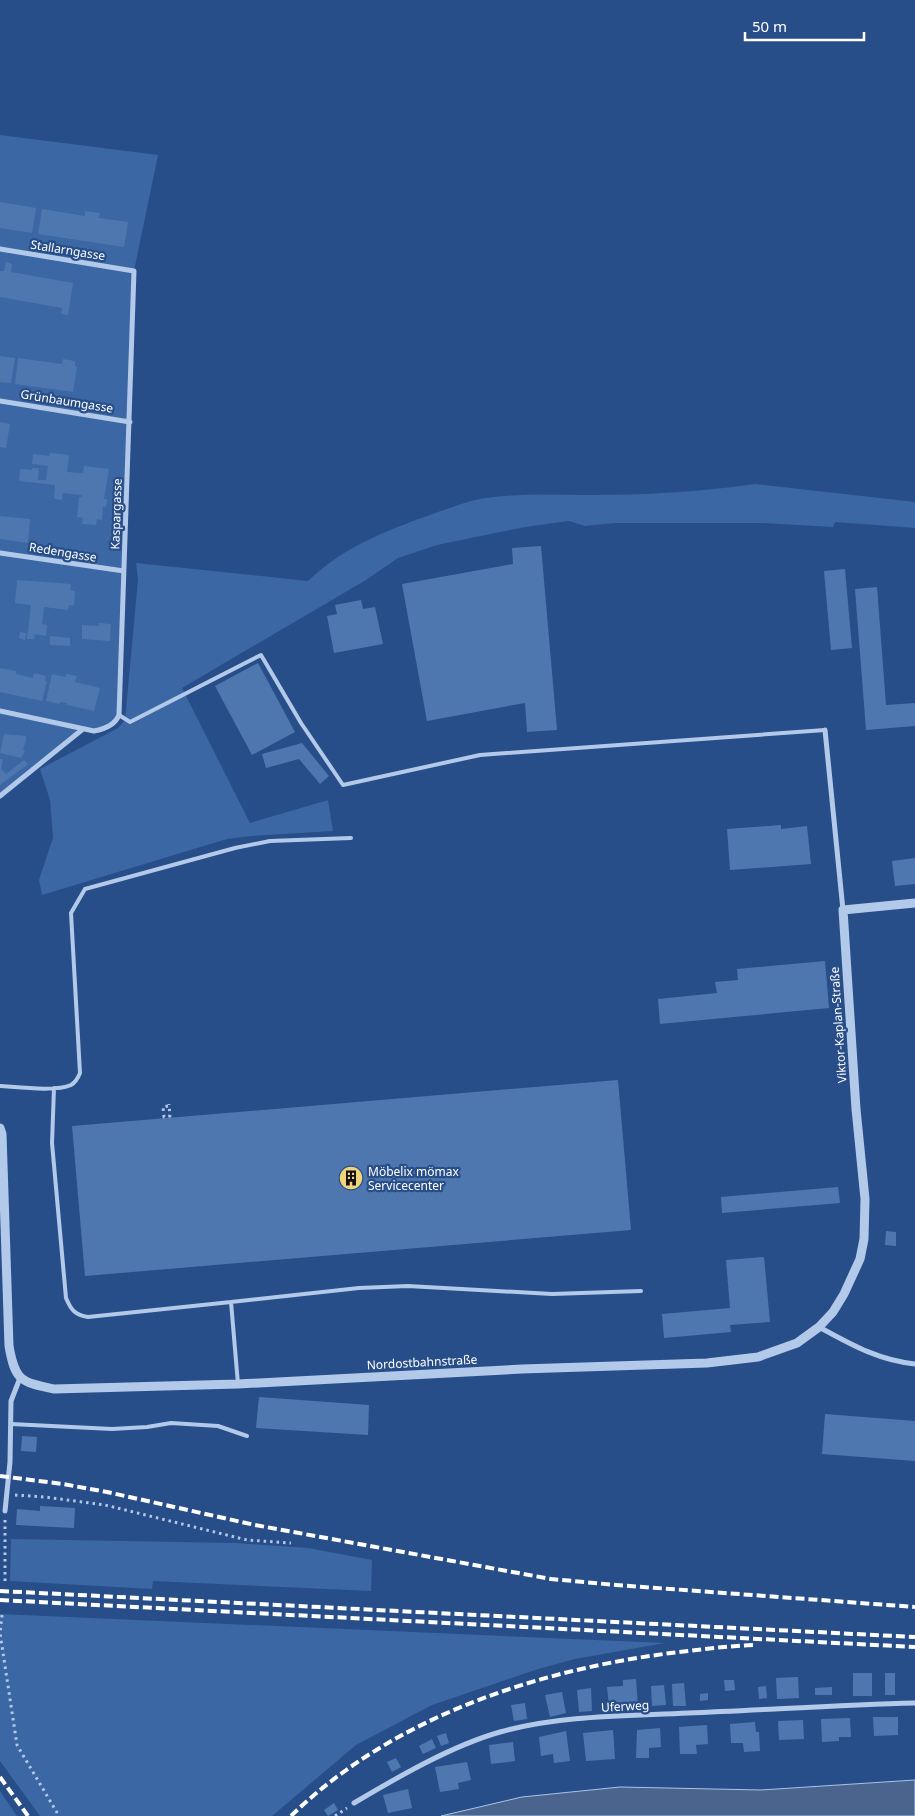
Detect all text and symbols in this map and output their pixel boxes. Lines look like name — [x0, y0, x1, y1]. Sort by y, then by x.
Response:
scale bar — [745, 10, 864, 42]
text: 50 m — [752, 16, 787, 36]
street label: Stallarngasse — [29, 236, 107, 264]
street label: Grünbaumgasse — [19, 385, 115, 417]
street label: Kaspargasse — [106, 478, 126, 550]
street label: Redengasse — [28, 538, 98, 566]
street label: Viktor-Kaplan-Straße — [825, 966, 851, 1084]
place label: Möbelix mömax Servicecenter — [368, 1163, 459, 1194]
building icon: Möbelix mömax Servicecenter — [338, 1165, 364, 1191]
street label: Nordostbahnstraße — [366, 1351, 478, 1373]
street label: Uferweg — [600, 1696, 650, 1716]

